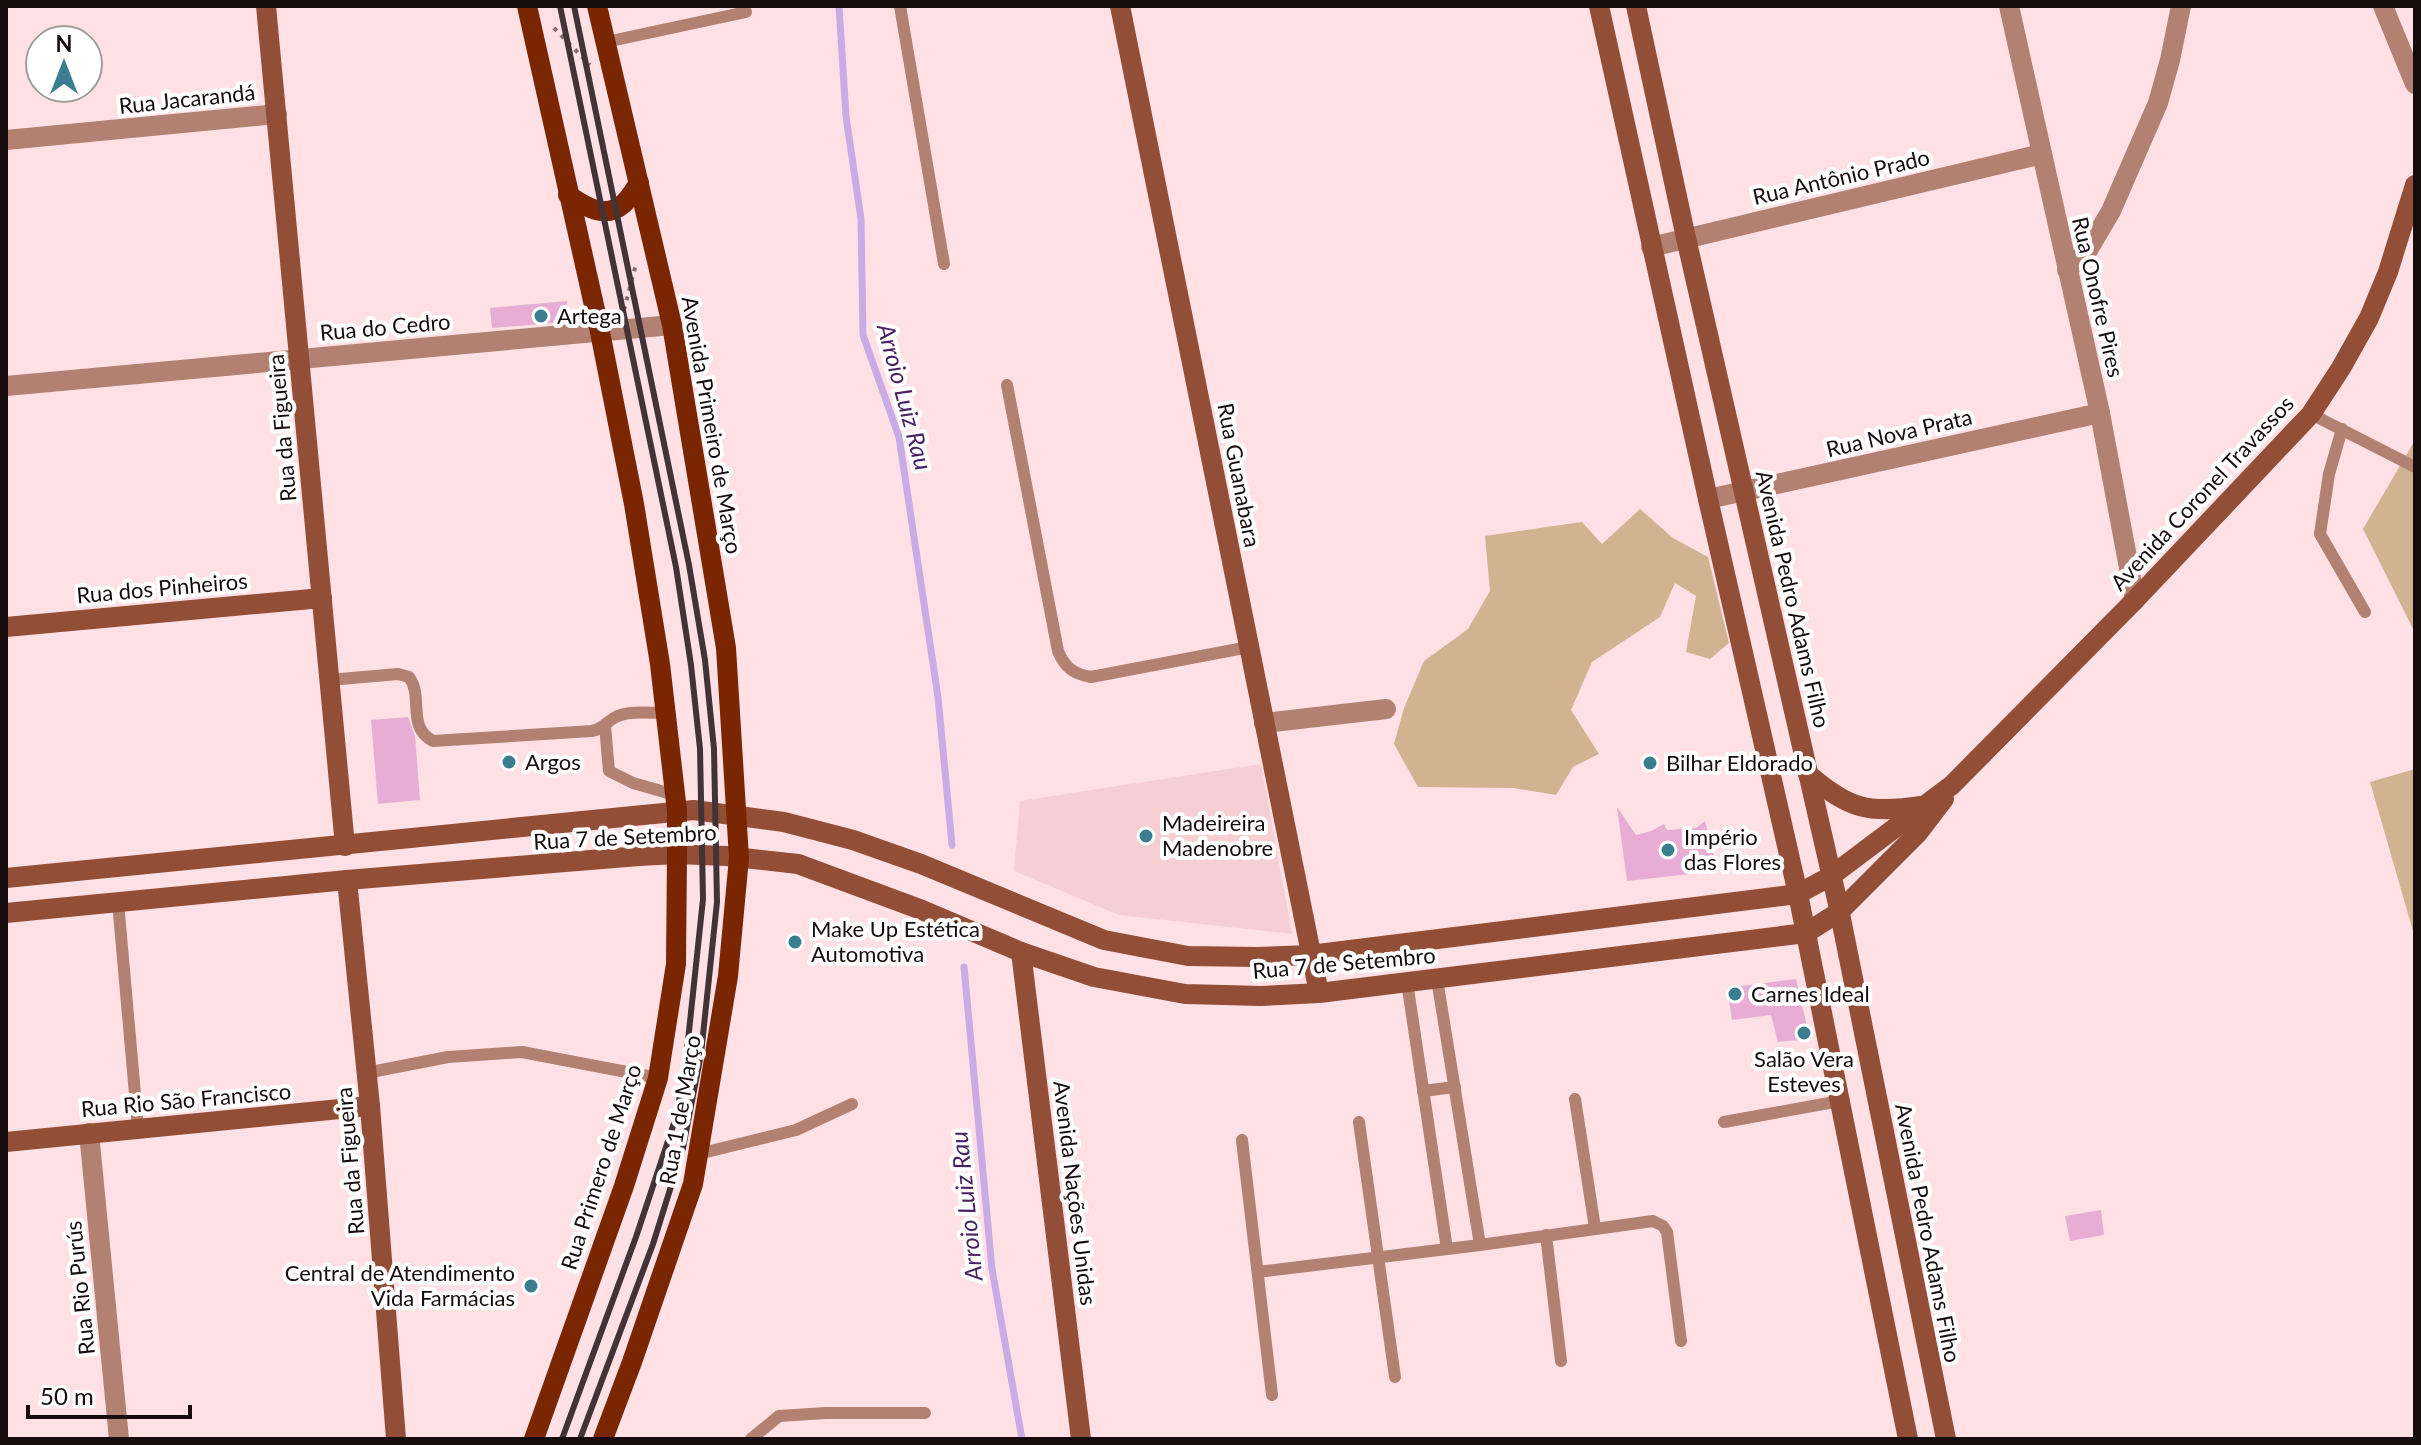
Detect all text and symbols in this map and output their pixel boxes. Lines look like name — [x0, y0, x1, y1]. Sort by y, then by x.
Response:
north arrow — [24, 24, 104, 104]
text: N — [56, 30, 72, 57]
street label: Rua Jacarandá — [117, 78, 257, 119]
street label: Rua Antônio Prado — [1750, 143, 1932, 210]
street label: Rua Onofre Pires — [2067, 214, 2130, 380]
street label: Avenida Primeiro de Março — [677, 294, 748, 556]
place label: Artega — [557, 302, 622, 329]
street label: Rua do Cedro — [319, 307, 451, 346]
marker: Artega — [532, 307, 550, 325]
water label: Arroio Luiz Rau — [872, 319, 939, 473]
street label: Rua da Figueira — [262, 353, 301, 503]
street label: Avenida Coronel Travassos — [2104, 390, 2299, 596]
street label: Rua Guanabara — [1212, 400, 1267, 549]
street label: Rua Nova Prata — [1823, 403, 1974, 462]
street label: Avenida Pedro Adams Filho — [1751, 468, 1836, 730]
street label: Rua dos Pinheiros — [75, 567, 249, 608]
place label: Argos — [525, 748, 581, 775]
place label: Bilhar Eldorado — [1666, 749, 1813, 776]
marker: Argos — [500, 753, 518, 771]
marker: Bilhar Eldorado — [1641, 754, 1659, 772]
place label: Madeireira Madenobre — [1162, 809, 1273, 861]
street label: Rua 7 de Setembro — [533, 818, 717, 855]
place label: Império das Flores — [1684, 823, 1781, 875]
marker: Madeireira Madenobre — [1137, 827, 1155, 845]
marker: Império das Flores — [1659, 841, 1677, 859]
place label: Make Up Estética Automotiva — [811, 915, 980, 967]
marker: Make Up Estética Automotiva — [786, 933, 804, 951]
street label: Rua 7 de Setembro — [1251, 941, 1437, 984]
place label: Carnes Ideal — [1751, 980, 1870, 1007]
marker: Carnes Ideal — [1726, 985, 1744, 1003]
marker: Salão Vera Esteves — [1795, 1024, 1813, 1042]
street label: Rua 1 de Março — [653, 1033, 706, 1187]
place label: Salão Vera Esteves — [1754, 1045, 1854, 1097]
street label: Rua Primero de Março — [554, 1061, 647, 1273]
street label: Rua Rio São Francisco — [80, 1077, 292, 1122]
street label: Avenida Nações Unidas — [1048, 1079, 1103, 1307]
street label: Rua da Figueira — [330, 1086, 369, 1236]
street label: Avenida Pedro Adams Filho — [1890, 1101, 1967, 1365]
water label: Arroio Luiz Rau — [943, 1130, 988, 1283]
street label: Rua Rio Purús — [59, 1220, 100, 1356]
place label: Central de Atendimento Vida Farmácias — [285, 1259, 515, 1311]
marker: Central de Atendimento Vida Farmácias — [522, 1277, 540, 1295]
scale bar — [28, 1369, 190, 1419]
text: 50 m — [40, 1381, 94, 1410]

